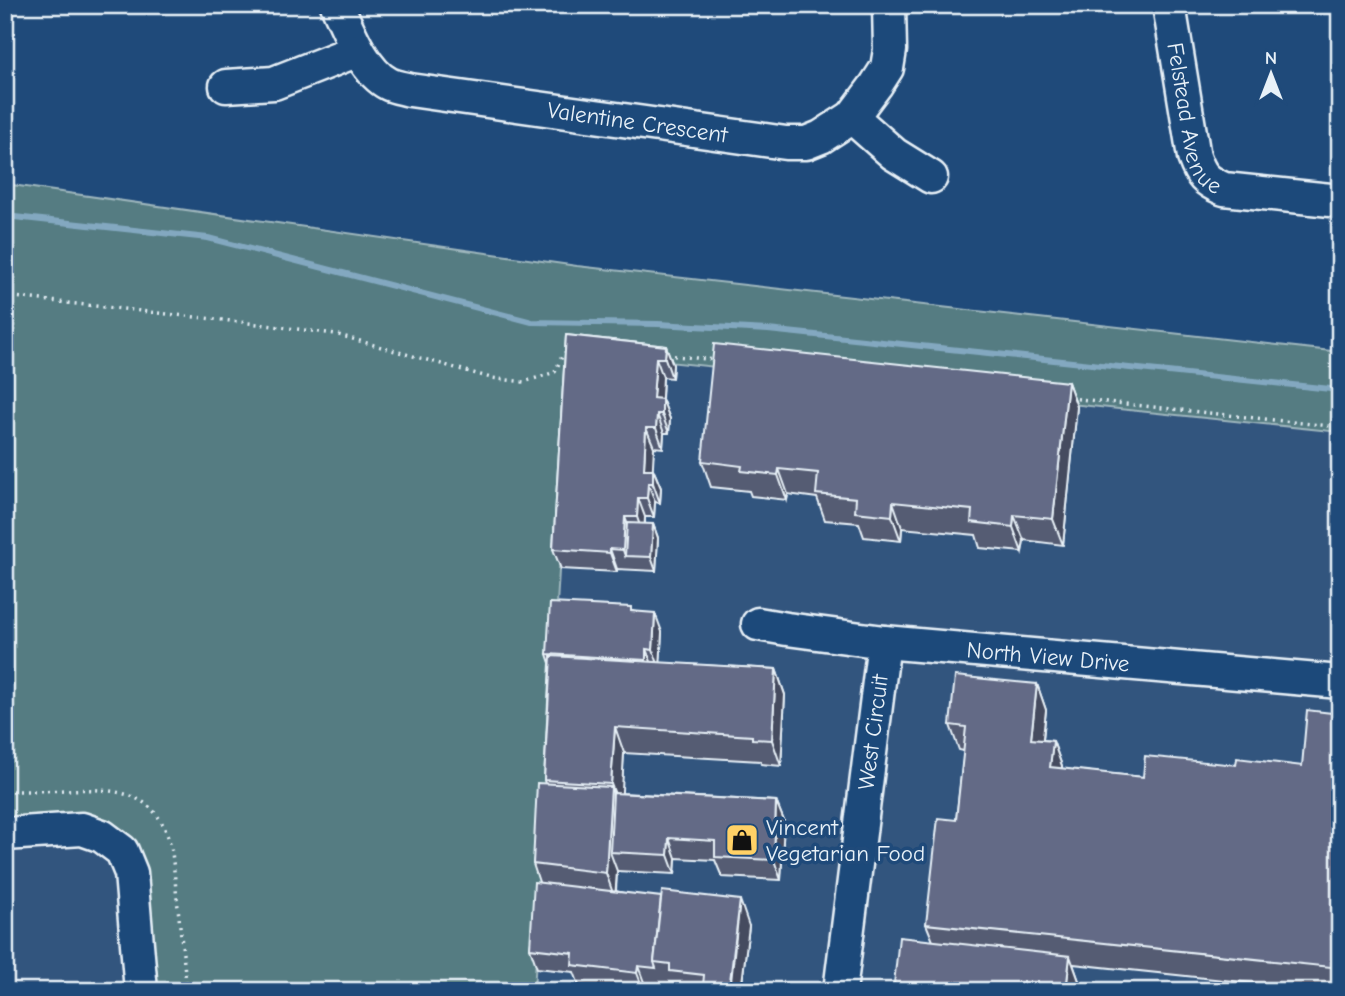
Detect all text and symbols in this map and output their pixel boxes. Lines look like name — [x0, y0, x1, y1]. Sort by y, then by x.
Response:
north arrow — [1236, 38, 1306, 108]
street label: Felstead Avenue — [1161, 41, 1226, 200]
text: N — [1265, 47, 1277, 69]
street label: Valentine Crescent — [546, 97, 731, 149]
street label: North View Drive — [966, 636, 1130, 677]
street label: West Circuit — [852, 671, 894, 791]
place label: Vincent Vegetarian Food — [766, 814, 925, 867]
shop icon: Vincent Vegetarian Food — [723, 821, 761, 859]

